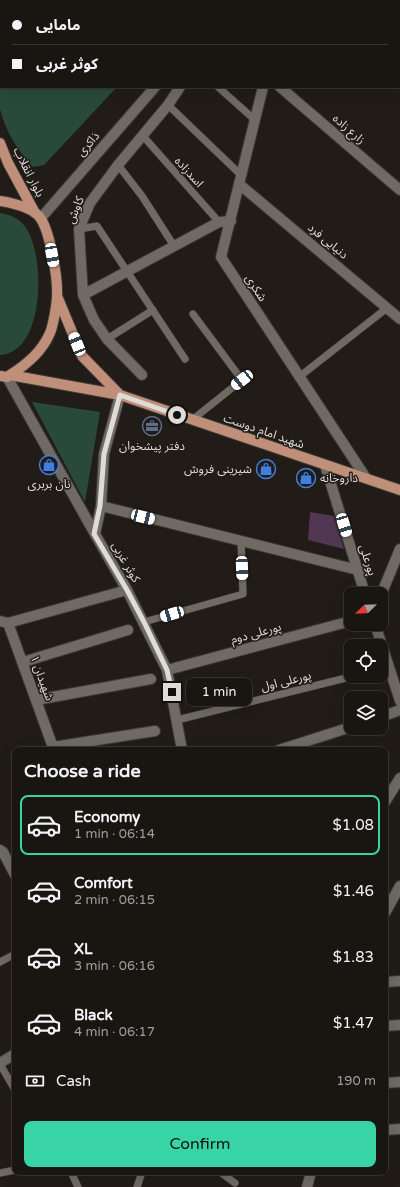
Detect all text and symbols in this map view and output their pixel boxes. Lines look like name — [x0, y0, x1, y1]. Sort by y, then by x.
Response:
text: مامایی — [36, 16, 80, 34]
text: کوثر غربی — [36, 55, 98, 73]
street label: زارع زاده — [329, 111, 368, 148]
street label: ذاکری — [74, 129, 102, 159]
street label: بلوار انقلاب — [10, 145, 47, 199]
street label: اسدزاده — [172, 154, 206, 190]
street label: کاوش — [63, 193, 87, 226]
street label: دنیایی فرد — [305, 220, 351, 262]
car — [44, 242, 60, 268]
street label: شکری — [242, 272, 270, 304]
car — [67, 331, 87, 357]
car — [229, 368, 255, 392]
route start — [168, 406, 186, 424]
street label: شهید امام دوست — [221, 411, 306, 453]
office icon: دفتر پیشخوان — [141, 415, 163, 437]
place label: دفتر پیشخوان — [119, 439, 185, 454]
shop icon: نان بربری — [38, 454, 60, 476]
shop icon: شیرینی فروش — [255, 458, 277, 480]
place label: شیرینی فروش — [184, 462, 252, 476]
shop icon: داروخانه — [295, 467, 317, 489]
place label: داروخانه — [320, 471, 358, 485]
place label: نان بربری — [28, 477, 70, 491]
car — [130, 508, 156, 526]
car — [335, 512, 353, 538]
street label: کوثر غربی — [109, 539, 144, 586]
street label: پورعلی — [355, 543, 380, 578]
car — [236, 556, 248, 580]
north arrow — [344, 587, 388, 631]
map controls — [344, 587, 388, 735]
car — [159, 605, 185, 623]
street label: پورعلی دوم — [229, 620, 283, 648]
button: locate — [344, 639, 388, 683]
street label: شهیدان ۱ — [27, 653, 57, 703]
street label: پورعلی اول — [259, 668, 313, 695]
callout: 1 min — [186, 678, 252, 706]
route end — [163, 683, 181, 701]
text: 1 min — [202, 684, 236, 700]
button: layers — [344, 691, 388, 735]
text: Choose a ride — [24, 760, 141, 782]
icon: car — [26, 807, 62, 843]
text: Economy — [74, 808, 140, 826]
text: $1.08 — [333, 816, 374, 834]
text: 1 min · 06:14 — [74, 826, 155, 842]
icon: car — [26, 873, 62, 909]
text: Comfort — [74, 874, 133, 892]
text: $1.46 — [333, 882, 374, 900]
text: 2 min · 06:15 — [74, 892, 155, 908]
icon: car — [26, 939, 62, 975]
text: XL — [74, 940, 93, 958]
text: $1.83 — [333, 948, 374, 966]
text: 3 min · 06:16 — [74, 958, 155, 974]
icon: car — [26, 1005, 62, 1041]
text: Black — [74, 1006, 113, 1024]
text: $1.47 — [333, 1014, 374, 1032]
text: 4 min · 06:17 — [74, 1024, 155, 1040]
icon: cash — [24, 1070, 46, 1092]
text: Cash — [56, 1072, 91, 1090]
text: 190 m — [336, 1073, 376, 1089]
button: Confirm — [24, 1121, 376, 1167]

